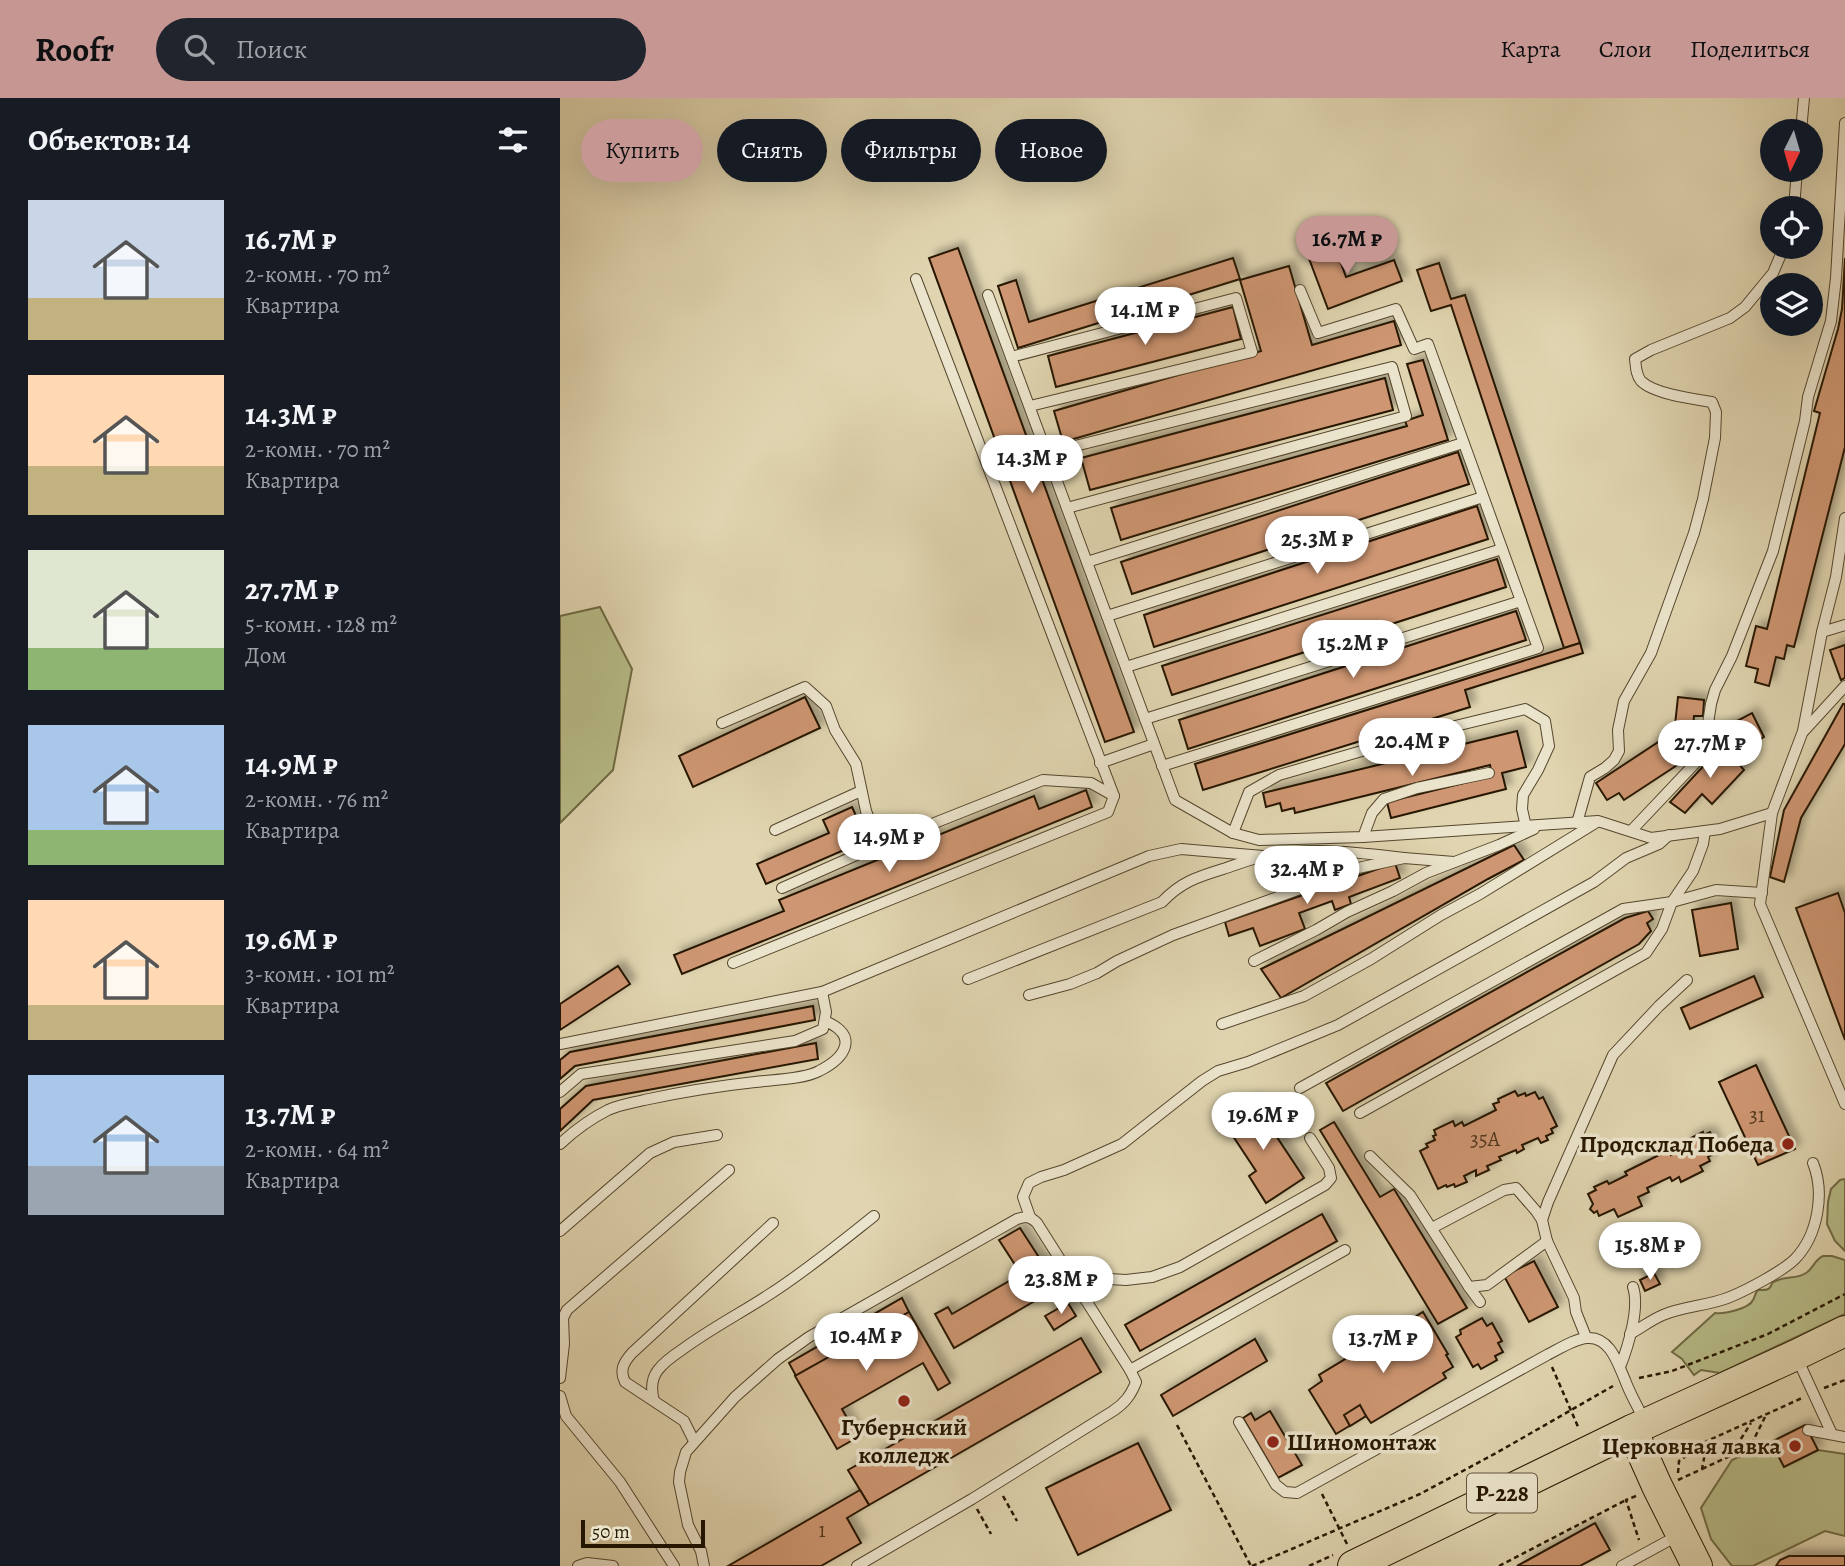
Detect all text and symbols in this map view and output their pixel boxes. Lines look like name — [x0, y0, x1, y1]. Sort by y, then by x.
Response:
search box — [156, 18, 646, 81]
text: Roofr — [35, 27, 114, 72]
icon: search — [180, 30, 218, 68]
text: Поиск — [236, 32, 307, 67]
text: Карта — [1500, 33, 1561, 65]
text: Слои — [1599, 33, 1652, 65]
text: Поделиться — [1690, 33, 1810, 65]
chip: Купить — [581, 119, 703, 182]
chip: Снять — [717, 119, 827, 182]
chip: Фильтры — [841, 119, 981, 182]
chip: Новое — [995, 119, 1107, 182]
north arrow — [1760, 119, 1824, 182]
map controls — [1760, 119, 1823, 336]
text: Объектов: 14 — [28, 120, 190, 160]
icon: filters — [494, 121, 532, 159]
button: locate — [1760, 196, 1823, 259]
pin: 16.7M ₽ — [1282, 216, 1412, 276]
text: 16.7M ₽ — [245, 219, 337, 259]
text: 16.7M ₽ — [1312, 223, 1382, 254]
icon: home — [84, 228, 168, 312]
text: 2-комн. · 70 m² — [245, 259, 390, 290]
button: layers — [1760, 273, 1823, 336]
pin: 14.1M ₽ — [1080, 288, 1210, 347]
text: Квартира — [245, 290, 340, 321]
text: 14.1M ₽ — [1111, 294, 1179, 325]
text: 14.3M ₽ — [245, 394, 337, 434]
icon: home — [84, 403, 168, 487]
text: 2-комн. · 70 m² — [245, 434, 390, 465]
pin: 14.3M ₽ — [967, 436, 1097, 495]
text: 14.3M ₽ — [997, 442, 1067, 473]
text: Квартира — [245, 465, 340, 496]
pin: 25.3M ₽ — [1252, 517, 1382, 576]
text: 25.3M ₽ — [1281, 523, 1353, 554]
text: 27.7M ₽ — [245, 569, 339, 609]
icon: home — [84, 578, 168, 662]
text: 5-комн. · 128 m² — [245, 609, 397, 640]
pin: 15.2M ₽ — [1288, 620, 1418, 680]
text: 15.2M ₽ — [1318, 627, 1388, 658]
text: Дом — [245, 640, 287, 671]
pin: 20.4M ₽ — [1347, 718, 1477, 778]
pin: 27.7M ₽ — [1645, 720, 1775, 780]
text: 20.4M ₽ — [1375, 725, 1449, 756]
text: 27.7M ₽ — [1674, 727, 1746, 758]
text: 14.9M ₽ — [245, 744, 338, 784]
icon: home — [84, 753, 168, 837]
text: 2-комн. · 76 m² — [245, 784, 388, 815]
pin: 14.9M ₽ — [824, 814, 954, 874]
text: Квартира — [245, 815, 340, 846]
text: 14.9M ₽ — [853, 821, 925, 852]
pin: 32.4M ₽ — [1242, 846, 1372, 906]
text: 32.4M ₽ — [1270, 853, 1344, 884]
text: 19.6M ₽ — [245, 919, 338, 959]
icon: home — [84, 928, 168, 1012]
text: 3-комн. · 101 m² — [245, 959, 395, 990]
text: Квартира — [245, 990, 340, 1021]
pin: 19.6M ₽ — [1198, 1093, 1328, 1152]
text: 13.7M ₽ — [245, 1094, 335, 1134]
text: 19.6M ₽ — [1228, 1099, 1298, 1130]
house number: 31 — [1749, 1101, 1765, 1129]
icon: home — [84, 1103, 168, 1187]
house number: 35А — [1470, 1125, 1501, 1153]
place label: Продсклад Победа — [1579, 1128, 1775, 1160]
text: 2-комн. · 64 m² — [245, 1134, 389, 1165]
marker: Продсклад Победа — [1780, 1136, 1796, 1152]
text: Квартира — [245, 1165, 340, 1196]
pin: 15.8M ₽ — [1585, 1222, 1715, 1282]
text: 15.8M ₽ — [1615, 1229, 1685, 1260]
pin: 23.8M ₽ — [996, 1256, 1126, 1316]
text: 23.8M ₽ — [1024, 1263, 1098, 1294]
pin: 10.4M ₽ — [801, 1314, 931, 1373]
pin: 13.7M ₽ — [1318, 1316, 1448, 1375]
text: 10.4M ₽ — [830, 1320, 902, 1351]
text: 13.7M ₽ — [1348, 1322, 1418, 1353]
marker: Губернский колледж — [896, 1393, 912, 1409]
place label: Губернский колледж — [841, 1411, 967, 1471]
place label: Шиномонтаж — [1287, 1426, 1437, 1458]
place label: Церковная лавка — [1602, 1430, 1782, 1462]
marker: Шиномонтаж — [1265, 1434, 1281, 1450]
marker: Церковная лавка — [1787, 1438, 1803, 1454]
road number: Р-228 — [1467, 1474, 1537, 1512]
house number: 1 — [818, 1516, 826, 1544]
scale bar — [581, 1517, 705, 1549]
text: 50 m — [592, 1519, 630, 1545]

